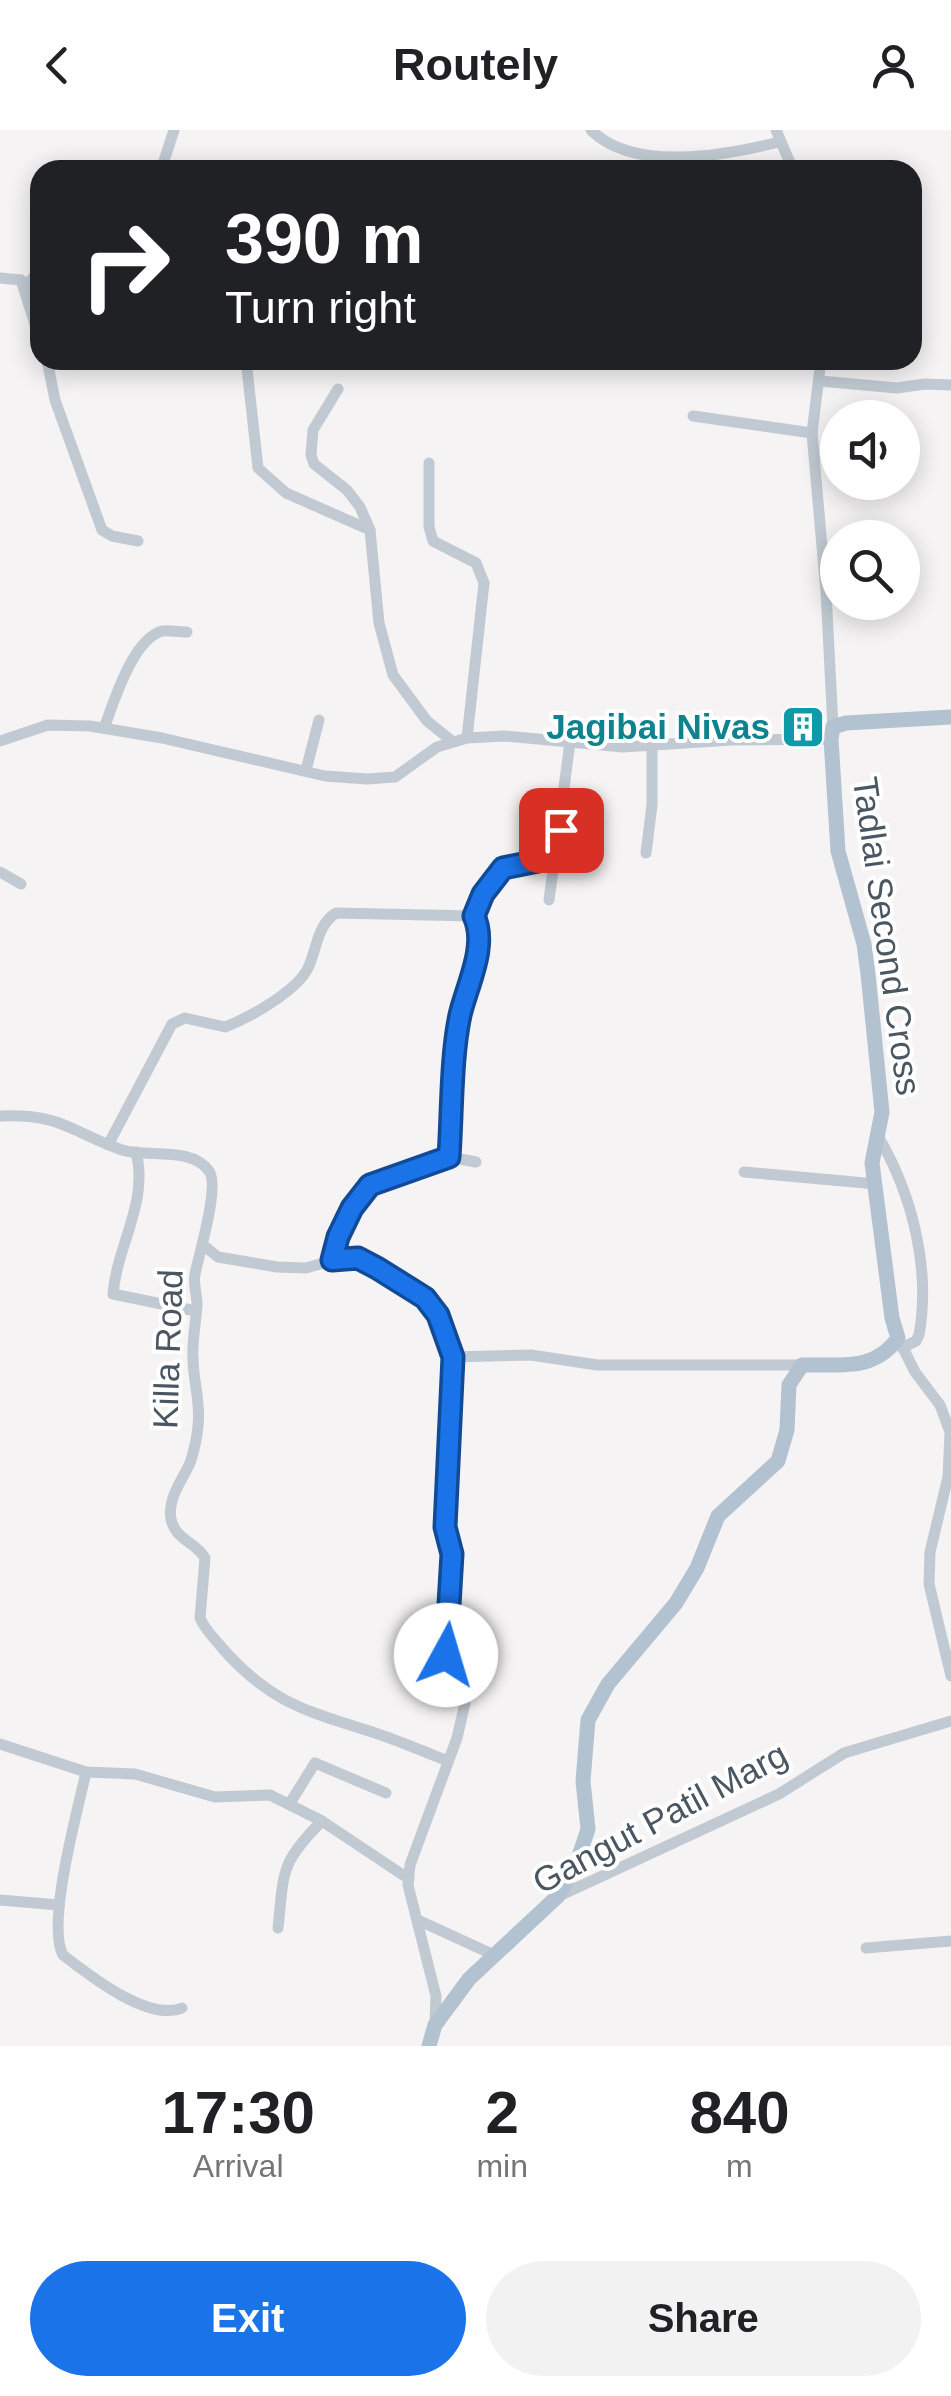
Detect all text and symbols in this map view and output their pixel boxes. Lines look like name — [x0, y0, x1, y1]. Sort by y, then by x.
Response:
icon: back — [30, 38, 85, 93]
icon: person — [866, 38, 921, 93]
text: Routely — [393, 39, 558, 90]
icon: right — [60, 200, 190, 330]
text: 390 m — [225, 200, 423, 278]
text: Turn right — [225, 282, 416, 333]
map controls — [820, 400, 920, 620]
button: sound — [820, 400, 920, 500]
button: search — [820, 520, 920, 620]
building icon: Jagibai Nivas — [780, 704, 826, 750]
place label: Jagibai Nivas — [546, 707, 770, 746]
street label: Tadlai Second Cross — [846, 774, 929, 1098]
pin — [519, 788, 604, 873]
icon: arrive — [534, 803, 589, 858]
street label: Killa Road — [145, 1269, 190, 1429]
position arrow — [394, 1603, 498, 1707]
street label: Gangut Patil Marg — [526, 1734, 793, 1901]
text: 17:30 — [161, 2079, 315, 2146]
text: 2 — [485, 2079, 519, 2146]
text: 840 — [689, 2079, 790, 2146]
text: Arrival — [193, 2148, 284, 2184]
text: min — [476, 2148, 528, 2184]
text: m — [726, 2148, 753, 2184]
button: Exit — [30, 2261, 466, 2376]
button: Share — [486, 2261, 921, 2376]

